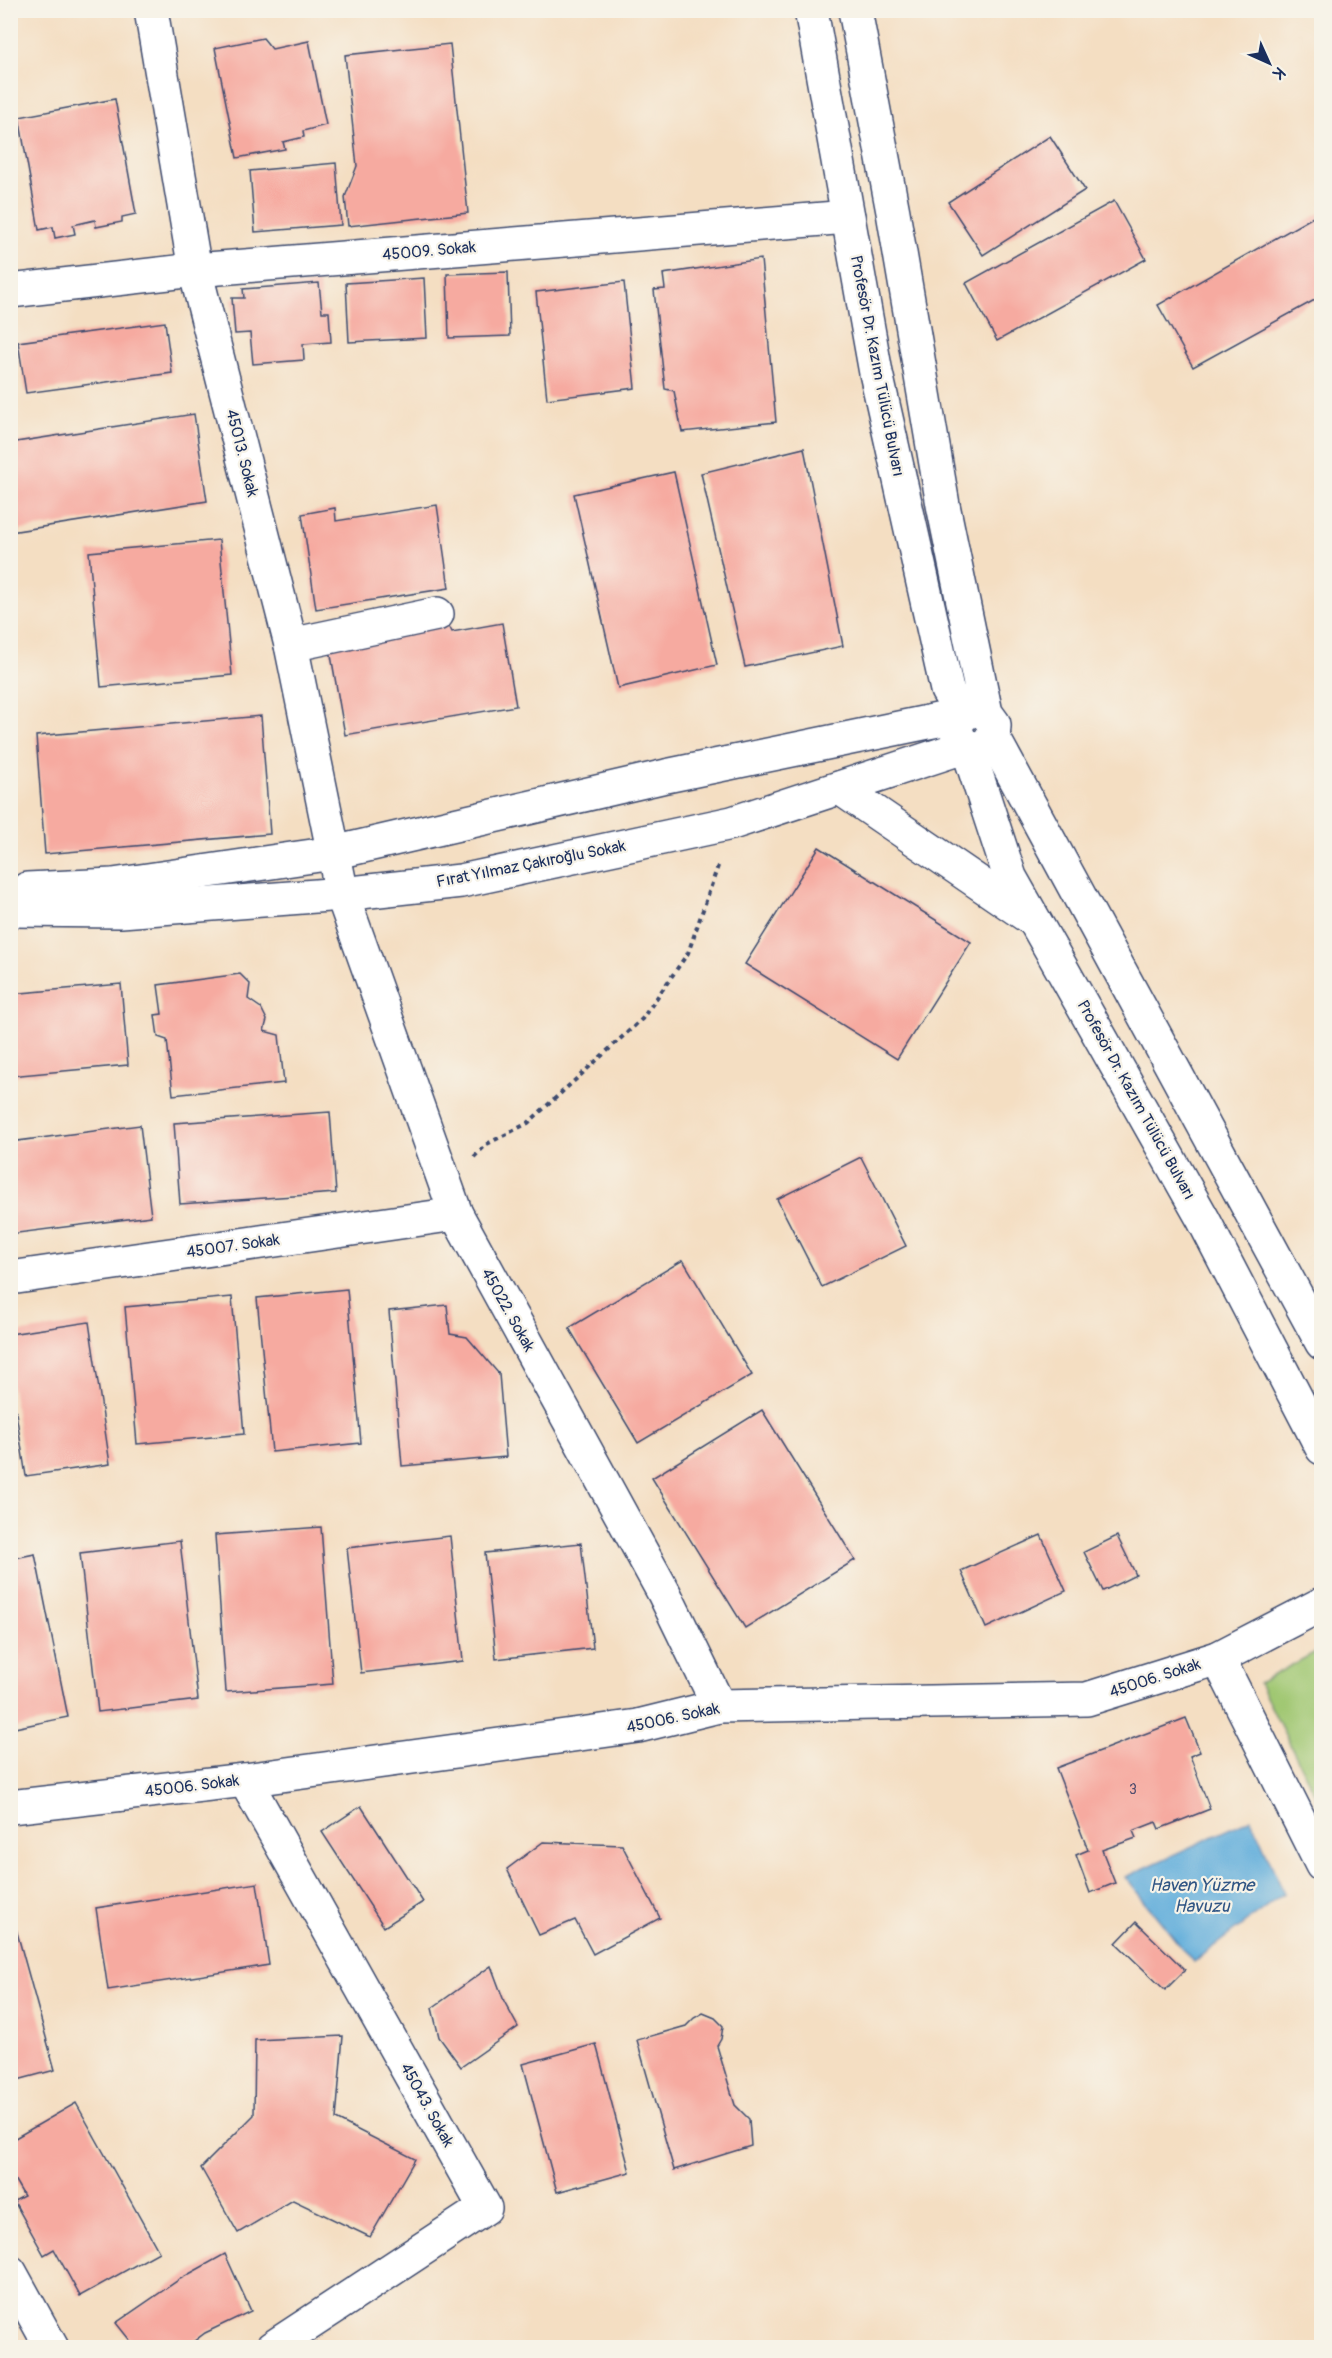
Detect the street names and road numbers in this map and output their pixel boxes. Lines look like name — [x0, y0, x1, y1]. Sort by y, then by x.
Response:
street label: 45009. Sokak — [381, 237, 477, 265]
street label: Profesör Dr. Kazım Tülücü Bulvarı — [846, 254, 908, 478]
street label: 45013. Sokak — [221, 407, 263, 499]
street label: Fırat Yılmaz Çakıroğlu Sokak — [435, 836, 628, 892]
street label: Profesör Dr. Kazım Tülücü Bulvarı — [1073, 997, 1199, 1203]
street label: 45007. Sokak — [185, 1230, 281, 1262]
street label: 45022. Sokak — [477, 1265, 539, 1356]
street label: 45006. Sokak — [1107, 1654, 1203, 1702]
street label: 45006. Sokak — [625, 1698, 722, 1738]
street label: 45006. Sokak — [144, 1770, 241, 1802]
street label: 45043. Sokak — [396, 2060, 458, 2151]

